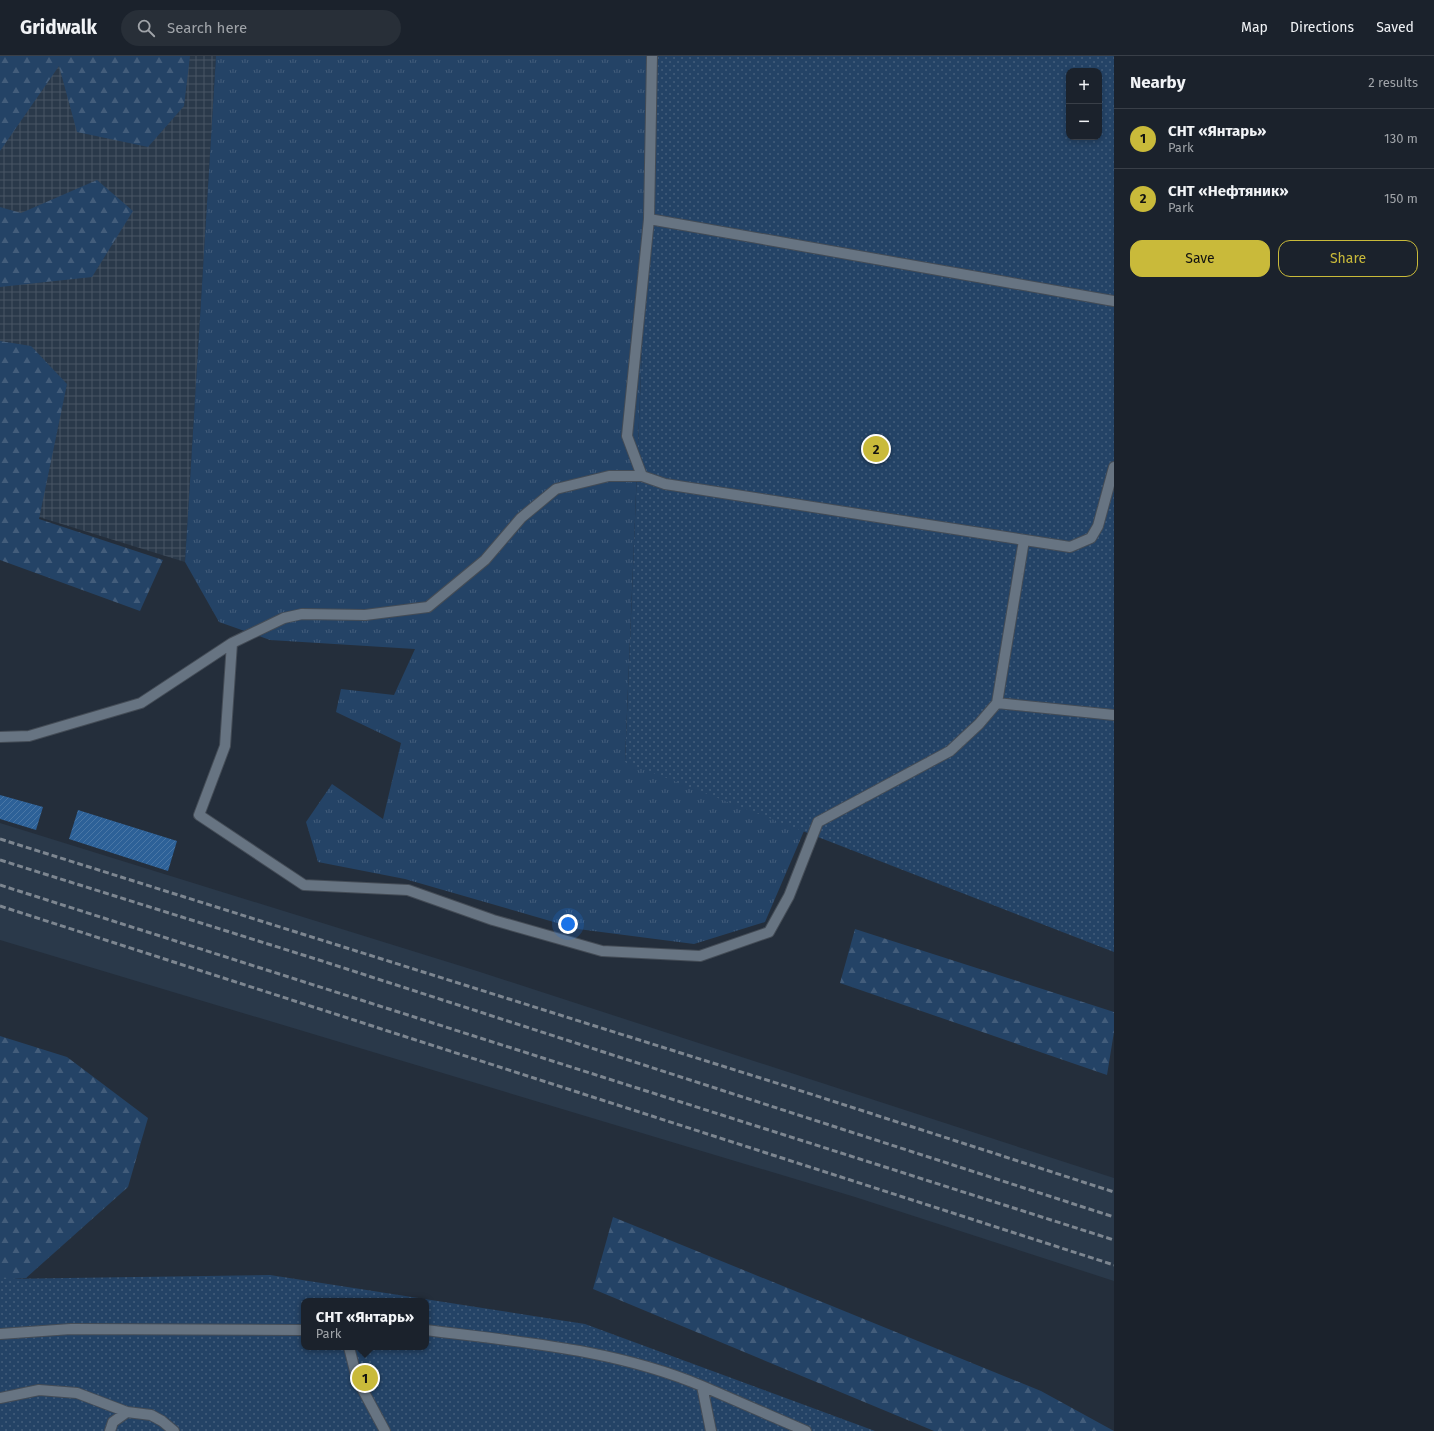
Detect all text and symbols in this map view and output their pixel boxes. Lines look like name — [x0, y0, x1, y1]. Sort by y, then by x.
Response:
search box — [121, 10, 401, 46]
text: Gridwalk — [20, 16, 97, 39]
icon: search — [135, 17, 157, 39]
text: Search here — [167, 19, 247, 37]
text: Map — [1241, 19, 1268, 36]
text: Directions — [1290, 19, 1354, 36]
text: Saved — [1376, 19, 1414, 36]
map controls — [1066, 68, 1102, 140]
button: + — [1066, 68, 1102, 104]
text: Nearby — [1130, 72, 1185, 93]
text: 2 results — [1368, 75, 1418, 90]
button: − — [1066, 104, 1102, 140]
text: СНТ «Янтарь» — [1168, 122, 1266, 140]
text: 1 — [1140, 131, 1146, 146]
text: 130 m — [1384, 131, 1418, 146]
text: Park — [1168, 140, 1194, 155]
text: СНТ «Нефтяник» — [1168, 182, 1289, 200]
text: 2 — [1140, 191, 1146, 206]
text: 150 m — [1384, 191, 1418, 206]
text: Park — [1168, 200, 1194, 215]
button: Save — [1130, 240, 1270, 277]
button: Share — [1278, 240, 1418, 277]
pin: 2 — [863, 434, 889, 464]
your location — [558, 914, 578, 934]
popup — [301, 1298, 429, 1350]
text: СНТ «Янтарь» — [316, 1308, 414, 1326]
text: Park — [316, 1326, 341, 1341]
pin: 1 — [352, 1363, 378, 1393]

